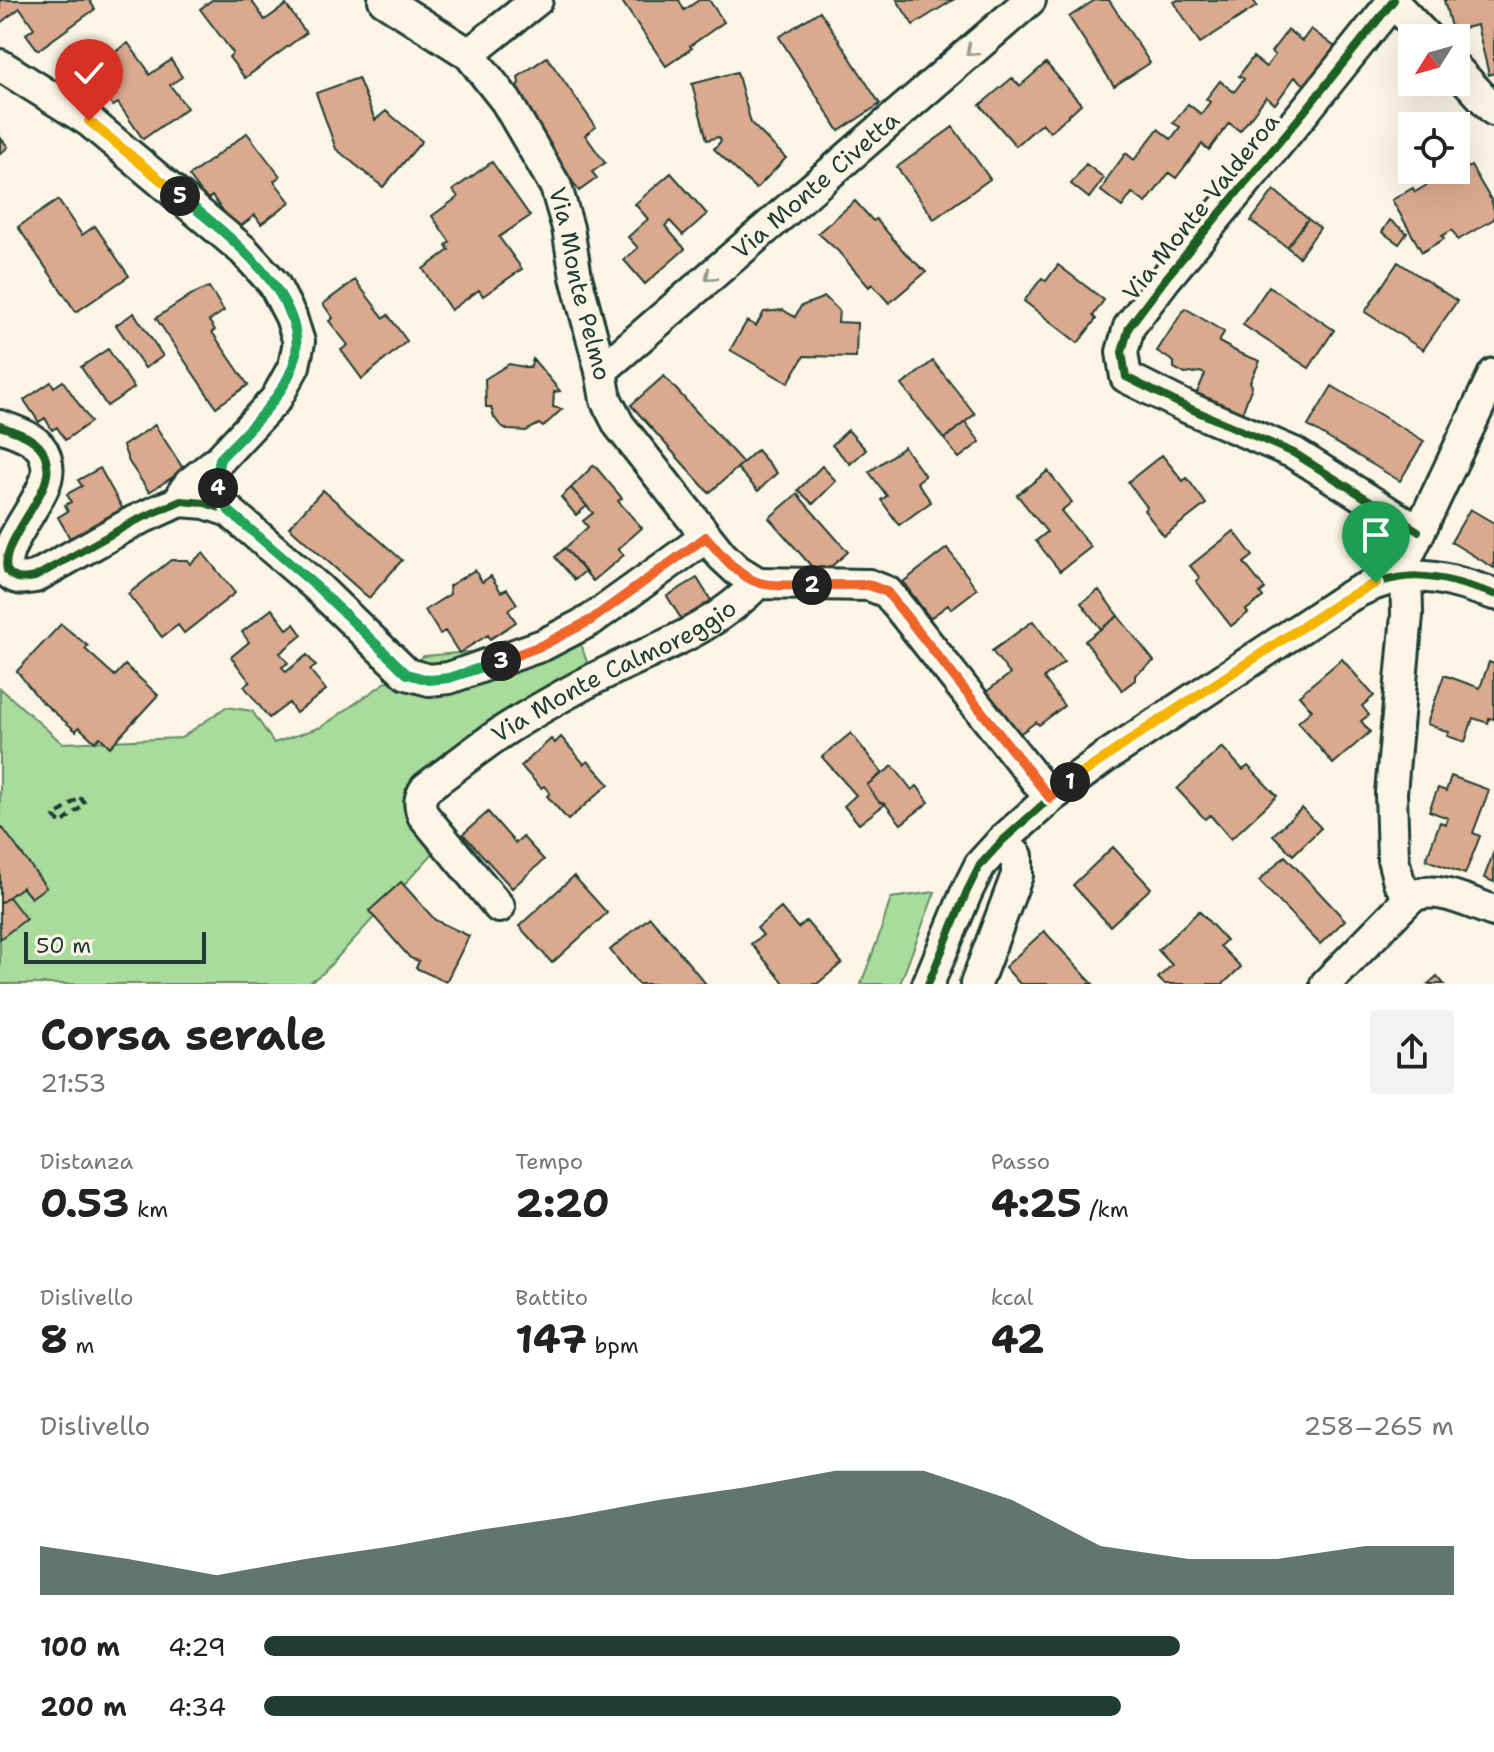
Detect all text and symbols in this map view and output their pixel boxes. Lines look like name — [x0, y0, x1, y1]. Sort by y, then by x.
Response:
north arrow — [1398, 24, 1470, 96]
map controls — [1398, 24, 1470, 184]
pin — [55, 39, 123, 121]
one-way arrow — [965, 41, 980, 56]
icon: check — [67, 51, 111, 95]
street label: Via Monte Civetta — [726, 104, 906, 266]
street label: Via Monte Valderoa — [1115, 107, 1287, 307]
button: locate — [1398, 112, 1470, 184]
pin: 5 — [160, 176, 200, 216]
text: 5 — [173, 181, 187, 210]
street label: Via Monte Pelmo — [541, 184, 618, 383]
one-way arrow — [705, 266, 720, 281]
pin: 4 — [198, 468, 238, 508]
text: 4 — [210, 473, 226, 502]
pin — [1342, 501, 1410, 583]
icon: arrive — [1354, 513, 1398, 557]
pin: 2 — [792, 565, 832, 605]
text: 2 — [804, 570, 820, 599]
street label: Via Monte Calmoreggio — [485, 592, 743, 750]
pin: 3 — [481, 641, 521, 681]
text: 3 — [493, 646, 509, 675]
pin: 1 — [1050, 762, 1090, 802]
text: 1 — [1065, 767, 1075, 796]
scale bar — [24, 928, 206, 964]
text: 50 m — [36, 931, 91, 960]
text: Corsa serale — [40, 1005, 326, 1064]
button: share — [1370, 1010, 1454, 1094]
text: 21:53 — [40, 1065, 106, 1100]
text: Distanza — [40, 1147, 133, 1176]
text: Tempo — [515, 1147, 583, 1176]
text: Passo — [991, 1147, 1050, 1176]
text: 0.53 — [40, 1176, 129, 1230]
text: 2:20 — [515, 1176, 610, 1230]
text: 4:25 — [991, 1176, 1082, 1230]
text: km — [129, 1195, 168, 1224]
text: /km — [1082, 1195, 1129, 1224]
text: Dislivello — [40, 1283, 133, 1312]
text: Battito — [515, 1283, 588, 1312]
text: kcal — [991, 1283, 1033, 1312]
text: 8 — [40, 1312, 68, 1366]
text: 147 — [515, 1312, 587, 1366]
text: 42 — [991, 1312, 1044, 1366]
text: m — [68, 1331, 94, 1360]
text: bpm — [587, 1331, 639, 1360]
text: Dislivello — [40, 1408, 150, 1443]
text: 258–265 m — [1303, 1408, 1454, 1443]
text: 100 m — [40, 1629, 120, 1664]
text: 4:29 — [168, 1629, 226, 1664]
text: 200 m — [40, 1689, 127, 1724]
text: 4:34 — [168, 1689, 226, 1724]

